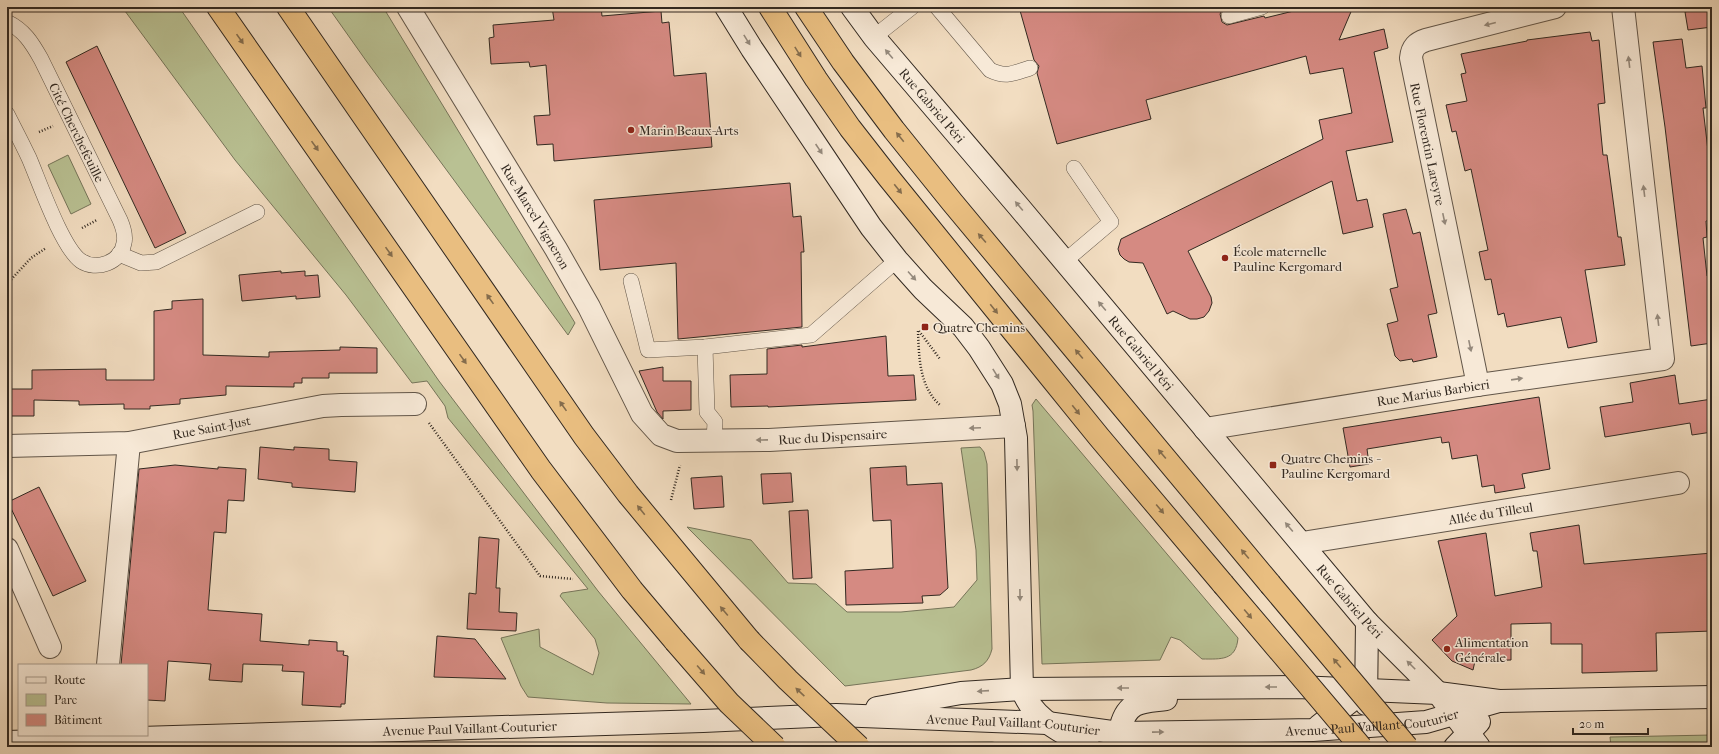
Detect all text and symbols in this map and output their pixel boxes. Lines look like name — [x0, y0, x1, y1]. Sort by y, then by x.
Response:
one-way arrow — [1484, 21, 1496, 27]
one-way arrow — [236, 34, 244, 44]
one-way arrow — [743, 35, 751, 45]
one-way arrow — [795, 46, 802, 58]
one-way arrow — [884, 49, 893, 59]
one-way arrow — [1626, 56, 1632, 68]
street label: Rue Gabriel Péri — [896, 65, 968, 146]
street label: Cité Cherchefeuille — [46, 80, 108, 185]
street label: Rue Florentin Lareyre — [1407, 81, 1448, 208]
place label: Marin Beaux-Arts — [639, 123, 739, 138]
marker: Marin Beaux-Arts — [626, 125, 636, 135]
one-way arrow — [895, 131, 904, 142]
one-way arrow — [311, 140, 319, 151]
one-way arrow — [815, 143, 823, 154]
street label: Rue Marcel Vigneron — [498, 161, 573, 272]
one-way arrow — [893, 184, 902, 195]
one-way arrow — [1640, 185, 1647, 197]
one-way arrow — [1014, 201, 1023, 211]
one-way arrow — [1441, 213, 1447, 225]
one-way arrow — [978, 232, 987, 243]
place label: École maternelle Pauline Kergomard — [1233, 244, 1343, 274]
one-way arrow — [385, 247, 393, 258]
marker: École maternelle Pauline Kergomard — [1220, 253, 1230, 263]
one-way arrow — [907, 271, 916, 281]
one-way arrow — [486, 294, 494, 305]
one-way arrow — [1098, 301, 1106, 311]
one-way arrow — [990, 304, 998, 315]
street label: Rue Gabriel Péri — [1105, 313, 1177, 394]
one-way arrow — [1655, 314, 1662, 326]
place label: Quatre Chemins — [933, 320, 1025, 335]
marker: Quatre Chemins — [920, 322, 930, 332]
one-way arrow — [1468, 340, 1474, 352]
one-way arrow — [1074, 349, 1083, 360]
one-way arrow — [459, 354, 467, 364]
one-way arrow — [993, 368, 1000, 380]
street label: Rue Marius Barbieri — [1376, 376, 1491, 409]
one-way arrow — [1511, 376, 1523, 383]
one-way arrow — [559, 401, 567, 412]
one-way arrow — [1072, 405, 1081, 415]
street label: Rue Saint-Just — [171, 413, 252, 443]
one-way arrow — [968, 425, 981, 431]
street label: Rue du Dispensaire — [778, 426, 888, 447]
one-way arrow — [755, 437, 768, 443]
one-way arrow — [1158, 448, 1167, 459]
place label: Quatre Chemins - Pauline Kergomard — [1281, 451, 1391, 481]
one-way arrow — [1014, 459, 1020, 472]
marker: Quatre Chemins - Pauline Kergomard — [1268, 460, 1278, 470]
street label: Allée du Tilleul — [1446, 499, 1534, 528]
one-way arrow — [637, 505, 646, 516]
one-way arrow — [1155, 505, 1164, 514]
one-way arrow — [1284, 522, 1293, 532]
one-way arrow — [1241, 548, 1250, 559]
street label: Rue Gabriel Péri — [1313, 561, 1386, 641]
one-way arrow — [1017, 589, 1023, 602]
one-way arrow — [720, 605, 729, 616]
one-way arrow — [1243, 608, 1252, 619]
place label: Alimentation Générale — [1454, 635, 1529, 665]
marker: Alimentation Générale — [1442, 644, 1452, 654]
one-way arrow — [1332, 658, 1341, 669]
one-way arrow — [1406, 660, 1416, 670]
legend — [18, 664, 148, 736]
one-way arrow — [696, 665, 705, 675]
text: Route — [54, 673, 86, 687]
one-way arrow — [1264, 684, 1277, 690]
one-way arrow — [1116, 685, 1129, 691]
one-way arrow — [795, 687, 805, 696]
one-way arrow — [977, 688, 989, 695]
text: Parc — [54, 693, 77, 707]
street label: Avenue Paul Vaillant-Couturier — [1284, 706, 1461, 738]
scale bar — [1573, 710, 1648, 736]
street label: Avenue Paul Vaillant-Couturier — [925, 711, 1101, 738]
text: Bâtiment — [54, 713, 103, 727]
text: 20 m — [1579, 717, 1604, 731]
street label: Avenue Paul Vaillant-Couturier — [381, 718, 558, 739]
one-way arrow — [1152, 729, 1165, 735]

